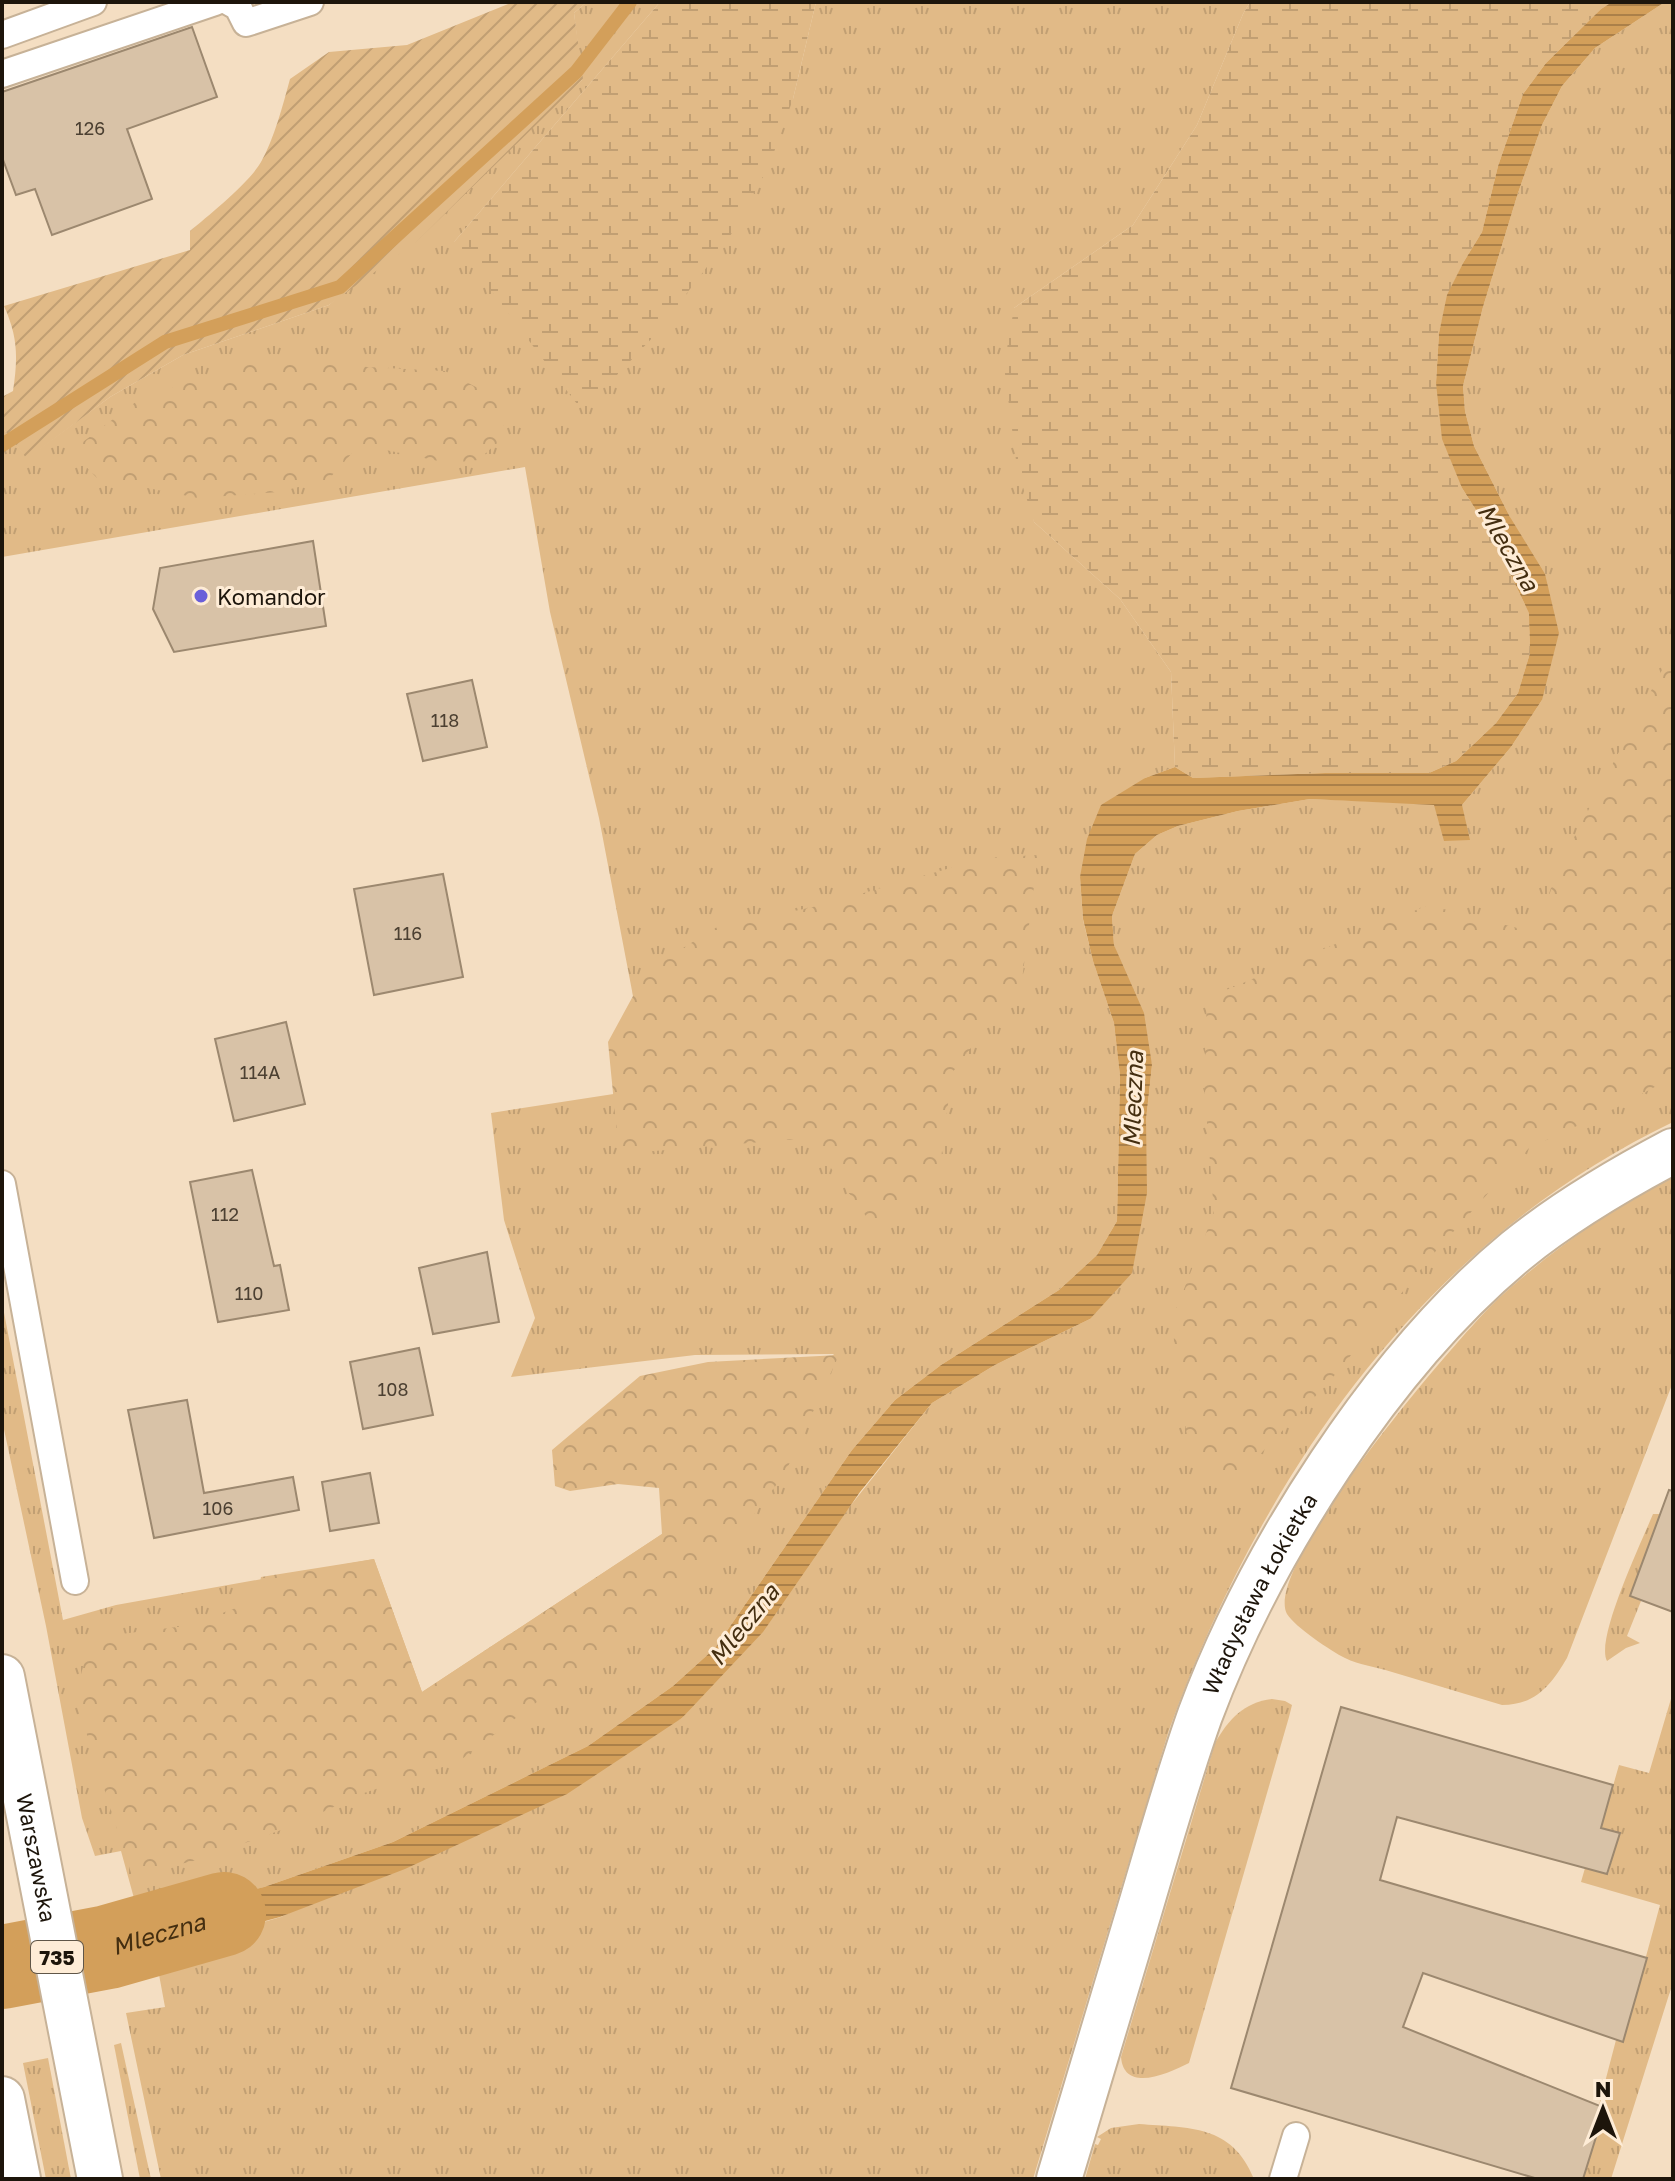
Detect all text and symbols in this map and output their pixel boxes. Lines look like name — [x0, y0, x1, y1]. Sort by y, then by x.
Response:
house number: 126 — [75, 117, 105, 139]
water label: Mleczna — [1473, 498, 1546, 597]
place label: Komandor — [217, 583, 326, 610]
marker: Komandor — [192, 587, 210, 605]
house number: 118 — [431, 709, 459, 731]
house number: 116 — [394, 922, 422, 944]
water label: Mleczna — [1116, 1049, 1148, 1147]
house number: 114A — [240, 1061, 280, 1083]
house number: 112 — [211, 1203, 239, 1225]
house number: 110 — [235, 1282, 263, 1304]
house number: 108 — [378, 1378, 408, 1400]
street label: Władysława Łokietka — [1196, 1488, 1322, 1699]
house number: 106 — [203, 1497, 233, 1519]
water label: Mleczna — [702, 1577, 785, 1670]
street label: Warszawska — [11, 1791, 63, 1924]
water label: Mleczna — [108, 1905, 210, 1960]
road number: 735 — [31, 1941, 83, 1973]
north arrow — [1563, 2069, 1643, 2149]
text: N — [1595, 2075, 1611, 2102]

